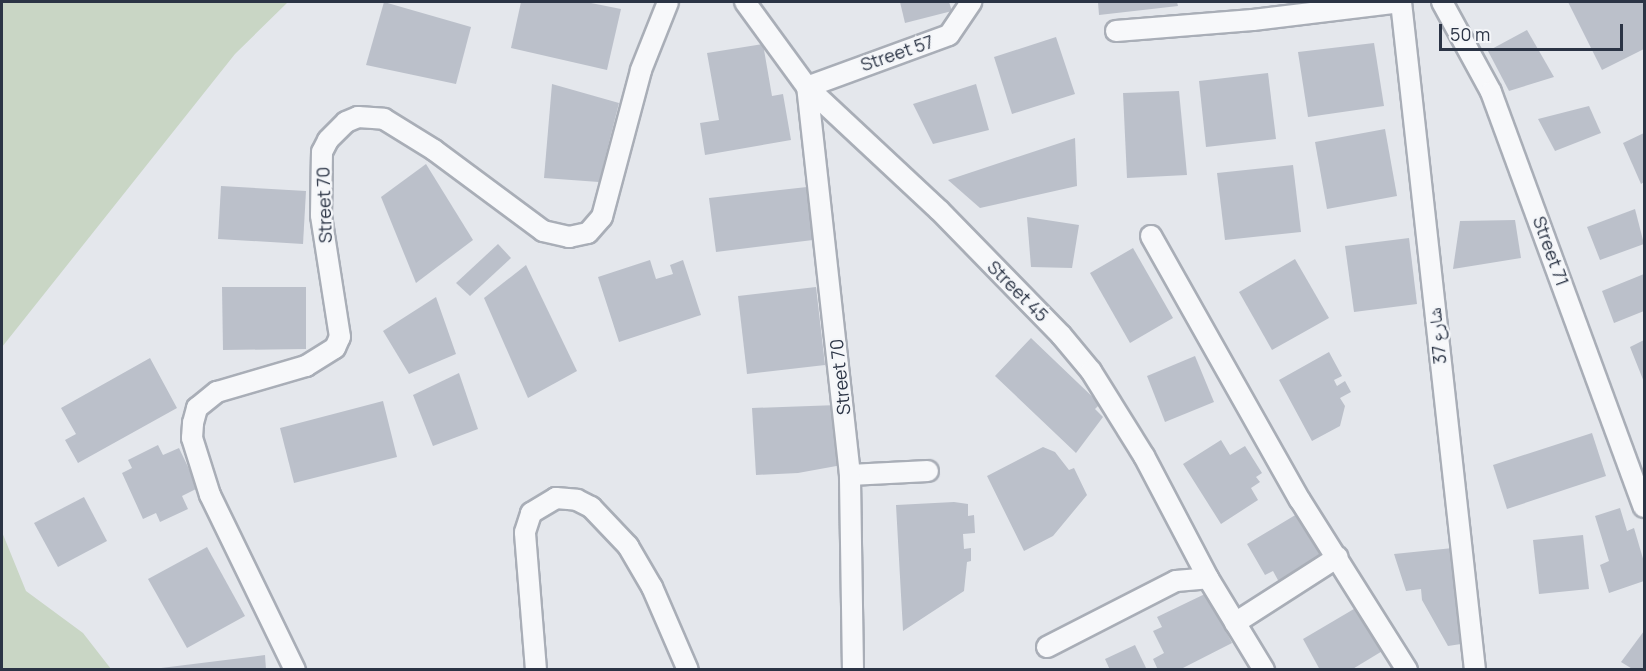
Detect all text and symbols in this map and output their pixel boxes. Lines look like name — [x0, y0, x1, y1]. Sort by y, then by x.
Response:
scale bar — [1442, 12, 1626, 50]
text: 50 m — [1450, 22, 1490, 46]
street label: Street 57 — [858, 30, 936, 76]
street label: Street 70 — [312, 166, 336, 244]
street label: Street 71 — [1528, 213, 1574, 289]
street label: Street 45 — [983, 256, 1053, 326]
street label: شارع 37 — [1423, 307, 1451, 365]
street label: Street 70 — [825, 338, 855, 416]

